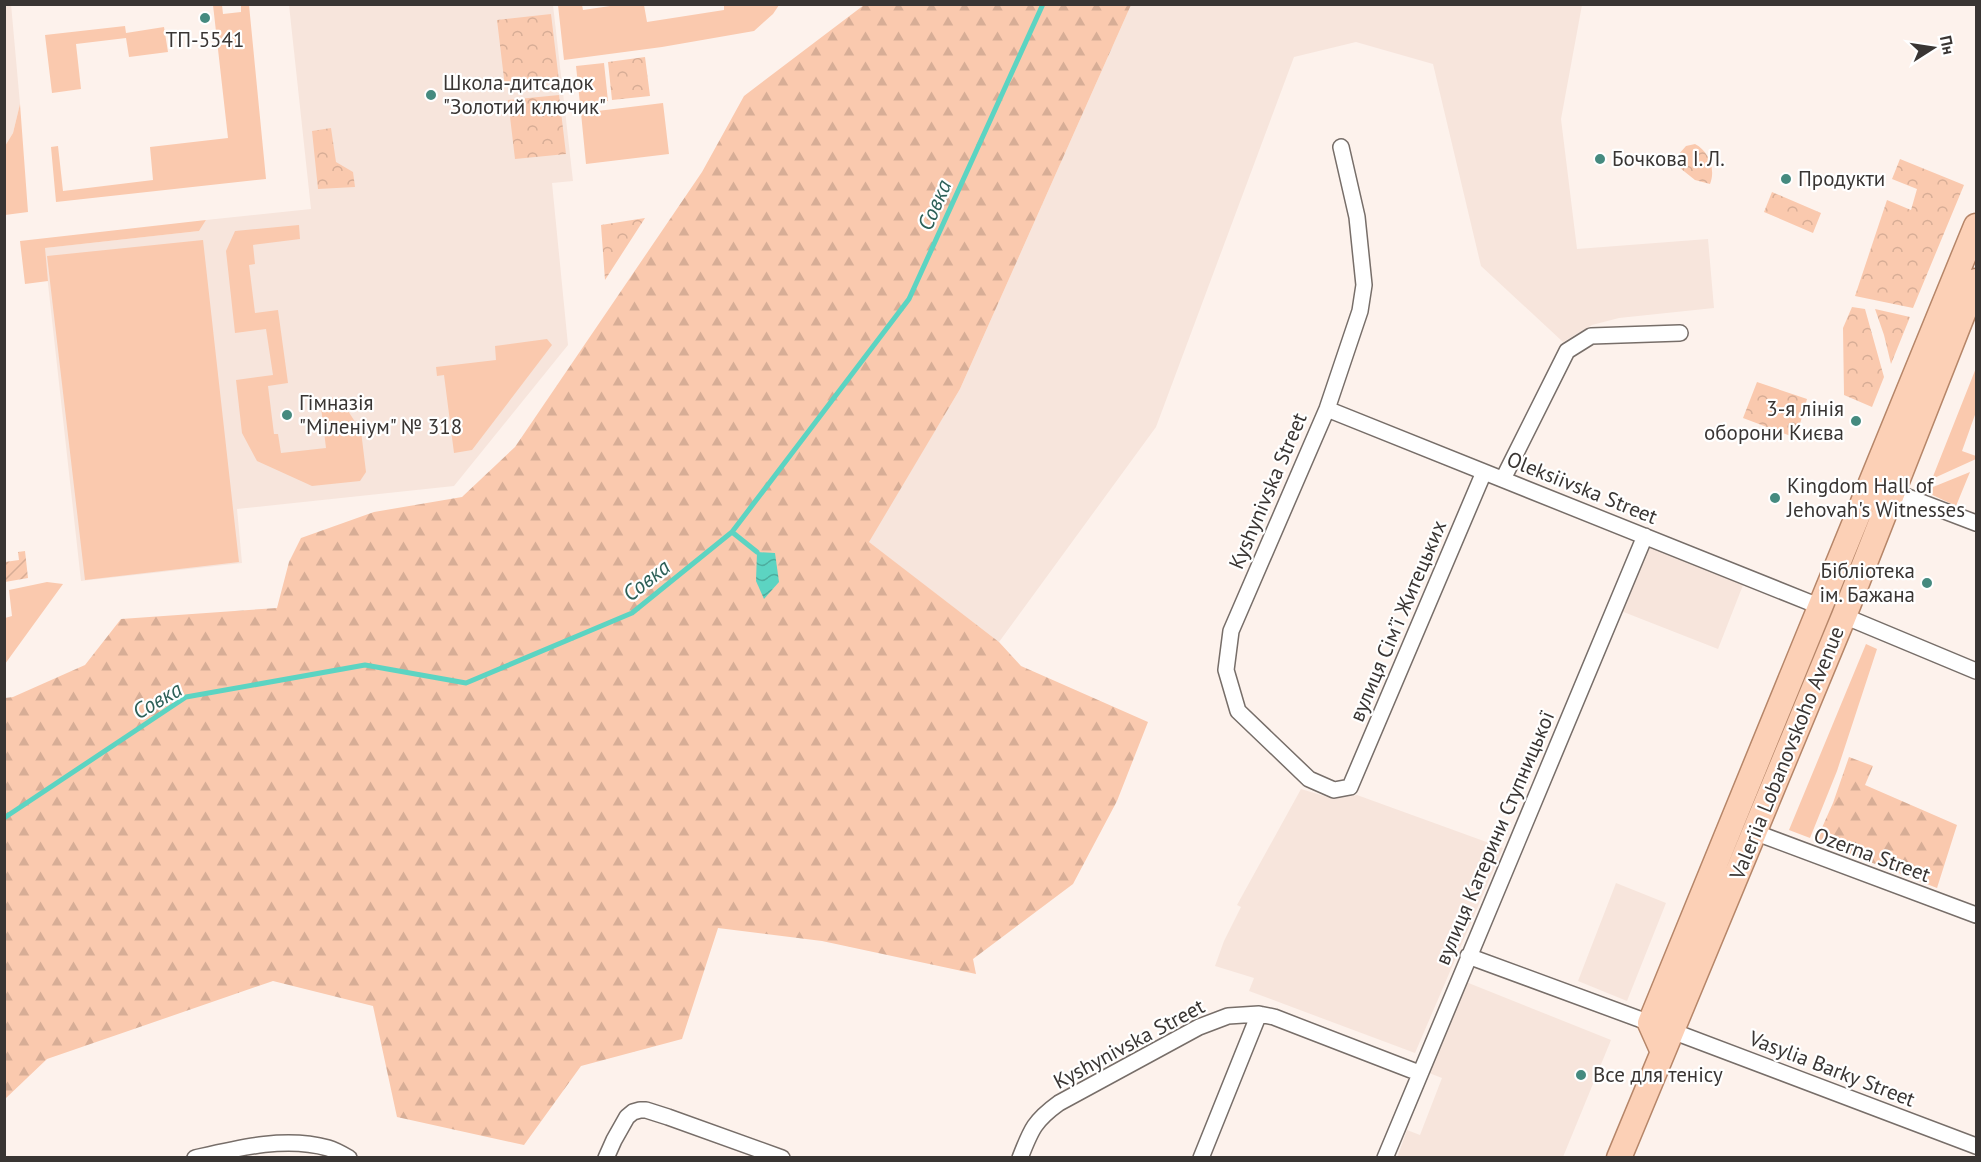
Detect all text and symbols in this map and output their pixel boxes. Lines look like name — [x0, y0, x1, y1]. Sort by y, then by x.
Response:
marker: ТП-5541 — [198, 11, 212, 25]
north arrow — [1903, 18, 1963, 78]
place label: ТП-5541 — [166, 26, 244, 53]
text: Пн — [1936, 34, 1959, 56]
place label: Школа-дитсадок "Золотий ключик" — [443, 69, 606, 120]
marker: Школа-дитсадок "Золотий ключик" — [424, 88, 438, 102]
place label: Бочкова І. Л. — [1612, 145, 1725, 172]
marker: Бочкова І. Л. — [1593, 152, 1607, 166]
place label: Продукти — [1798, 165, 1885, 192]
marker: Продукти — [1779, 172, 1793, 186]
water label: Совка — [911, 175, 958, 235]
place label: Гімназія "Міленіум" № 318 — [299, 389, 462, 440]
place label: 3-я лінія оборони Києва — [1704, 395, 1844, 446]
marker: Гімназія "Міленіум" № 318 — [280, 408, 294, 422]
street label: Kyshynivska Street — [1222, 408, 1313, 573]
marker: 3-я лінія оборони Києва — [1849, 414, 1863, 428]
street label: Oleksiivska Street — [1503, 445, 1661, 530]
place label: Kingdom Hall of Jehovah's Witnesses — [1786, 472, 1965, 523]
marker: Kingdom Hall of Jehovah's Witnesses — [1768, 491, 1782, 505]
street label: вулиця Сімʼї Житецьких — [1343, 516, 1452, 726]
water label: Совка — [617, 553, 676, 607]
place label: Бібліотека ім. Бажана — [1819, 557, 1915, 608]
marker: Бібліотека ім. Бажана — [1920, 576, 1934, 590]
street label: Valeriia Lobanovskoho Avenue — [1723, 622, 1850, 884]
water label: Совка — [127, 675, 187, 725]
street label: вулиця Катерини Ступницької — [1429, 707, 1560, 969]
street label: Ozerna Street — [1810, 821, 1934, 888]
street label: Kyshynivska Street — [1049, 992, 1209, 1095]
street label: Vasylia Barky Street — [1744, 1024, 1919, 1113]
place label: Все для тенісу — [1593, 1061, 1723, 1088]
marker: Все для тенісу — [1574, 1068, 1588, 1082]

